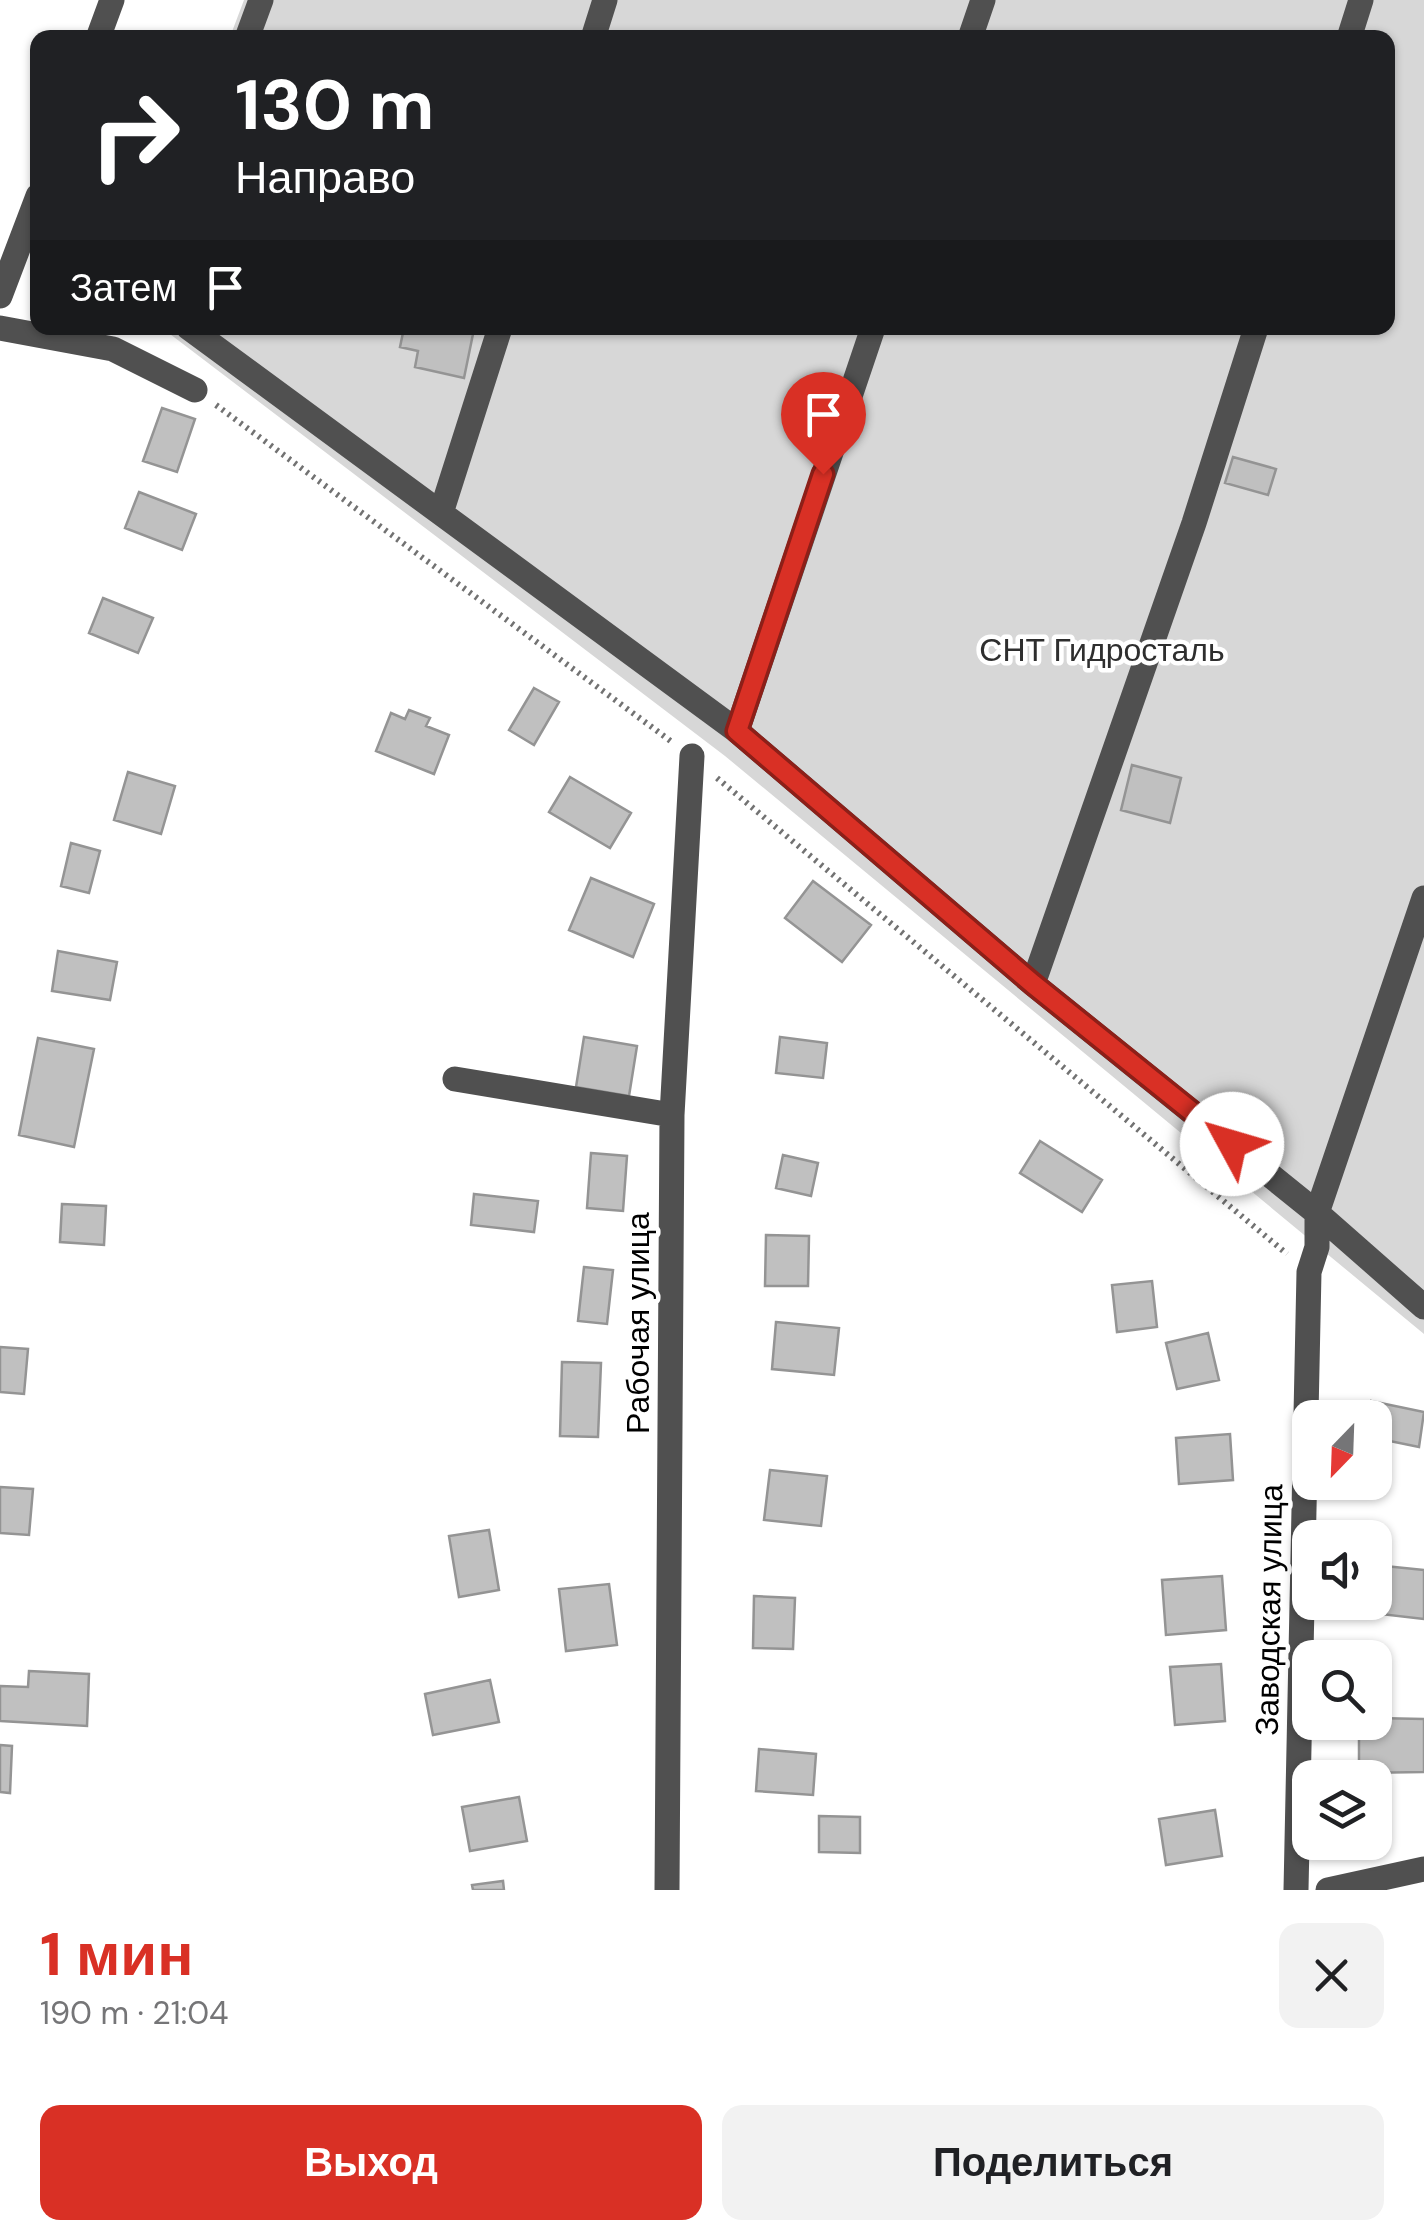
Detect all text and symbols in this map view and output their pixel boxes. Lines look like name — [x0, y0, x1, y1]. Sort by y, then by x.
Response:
text: 130 m — [235, 60, 434, 151]
icon: right — [70, 70, 200, 200]
text: Направо — [235, 148, 415, 207]
icon: arrive — [198, 260, 253, 315]
text: Затем — [70, 263, 178, 313]
pin — [781, 372, 866, 475]
icon: arrive — [796, 387, 851, 442]
park label: СНТ Гидросталь — [979, 629, 1225, 671]
position arrow — [1180, 1092, 1284, 1196]
street label: Рабочая улица — [617, 1212, 659, 1434]
north arrow — [1292, 1400, 1392, 1500]
map controls — [1292, 1400, 1392, 1860]
street label: Заводская улица — [1246, 1484, 1292, 1736]
button: sound — [1292, 1520, 1392, 1620]
button: search — [1292, 1640, 1392, 1740]
button: layers — [1292, 1760, 1392, 1860]
text: 1 мин — [40, 1915, 193, 1994]
button: close — [1279, 1923, 1384, 2028]
text: 190 m · 21:04 — [40, 1992, 229, 2034]
button: Выход — [40, 2105, 702, 2220]
button: Поделиться — [722, 2105, 1384, 2220]

